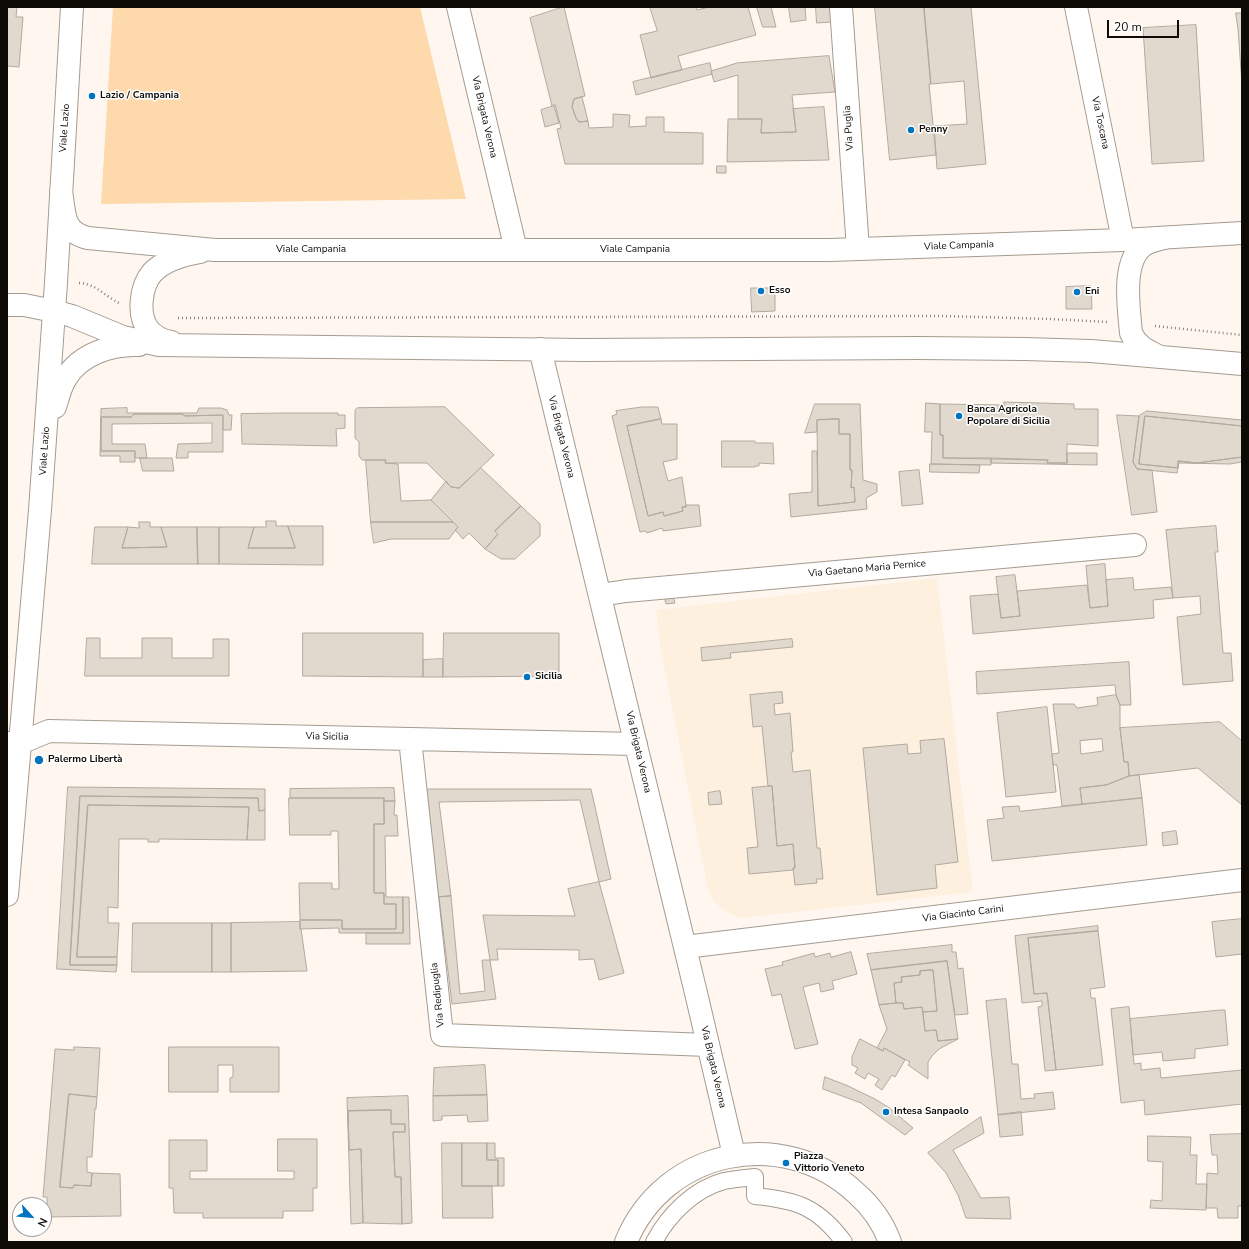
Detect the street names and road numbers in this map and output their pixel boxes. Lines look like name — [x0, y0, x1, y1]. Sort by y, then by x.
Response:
street label: Via Brigata Verona — [469, 75, 499, 159]
street label: Via Toscana — [1089, 96, 1111, 150]
street label: Viale Lazio — [57, 103, 73, 153]
street label: Via Puglia — [841, 105, 857, 151]
street label: Viale Campania — [924, 239, 994, 253]
street label: Viale Campania — [276, 244, 346, 256]
street label: Viale Campania — [600, 244, 670, 256]
street label: Via Brigata Verona — [545, 395, 577, 479]
street label: Viale Lazio — [37, 426, 53, 476]
street label: Via Gaetano Maria Pernice — [808, 558, 926, 580]
street label: Via Brigata Verona — [623, 710, 653, 794]
street label: Via Sicilia — [305, 731, 349, 743]
street label: Via Giacinto Carini — [922, 903, 1004, 925]
street label: Via Redipuglia — [429, 962, 447, 1028]
street label: Via Brigata Verona — [698, 1025, 728, 1109]

